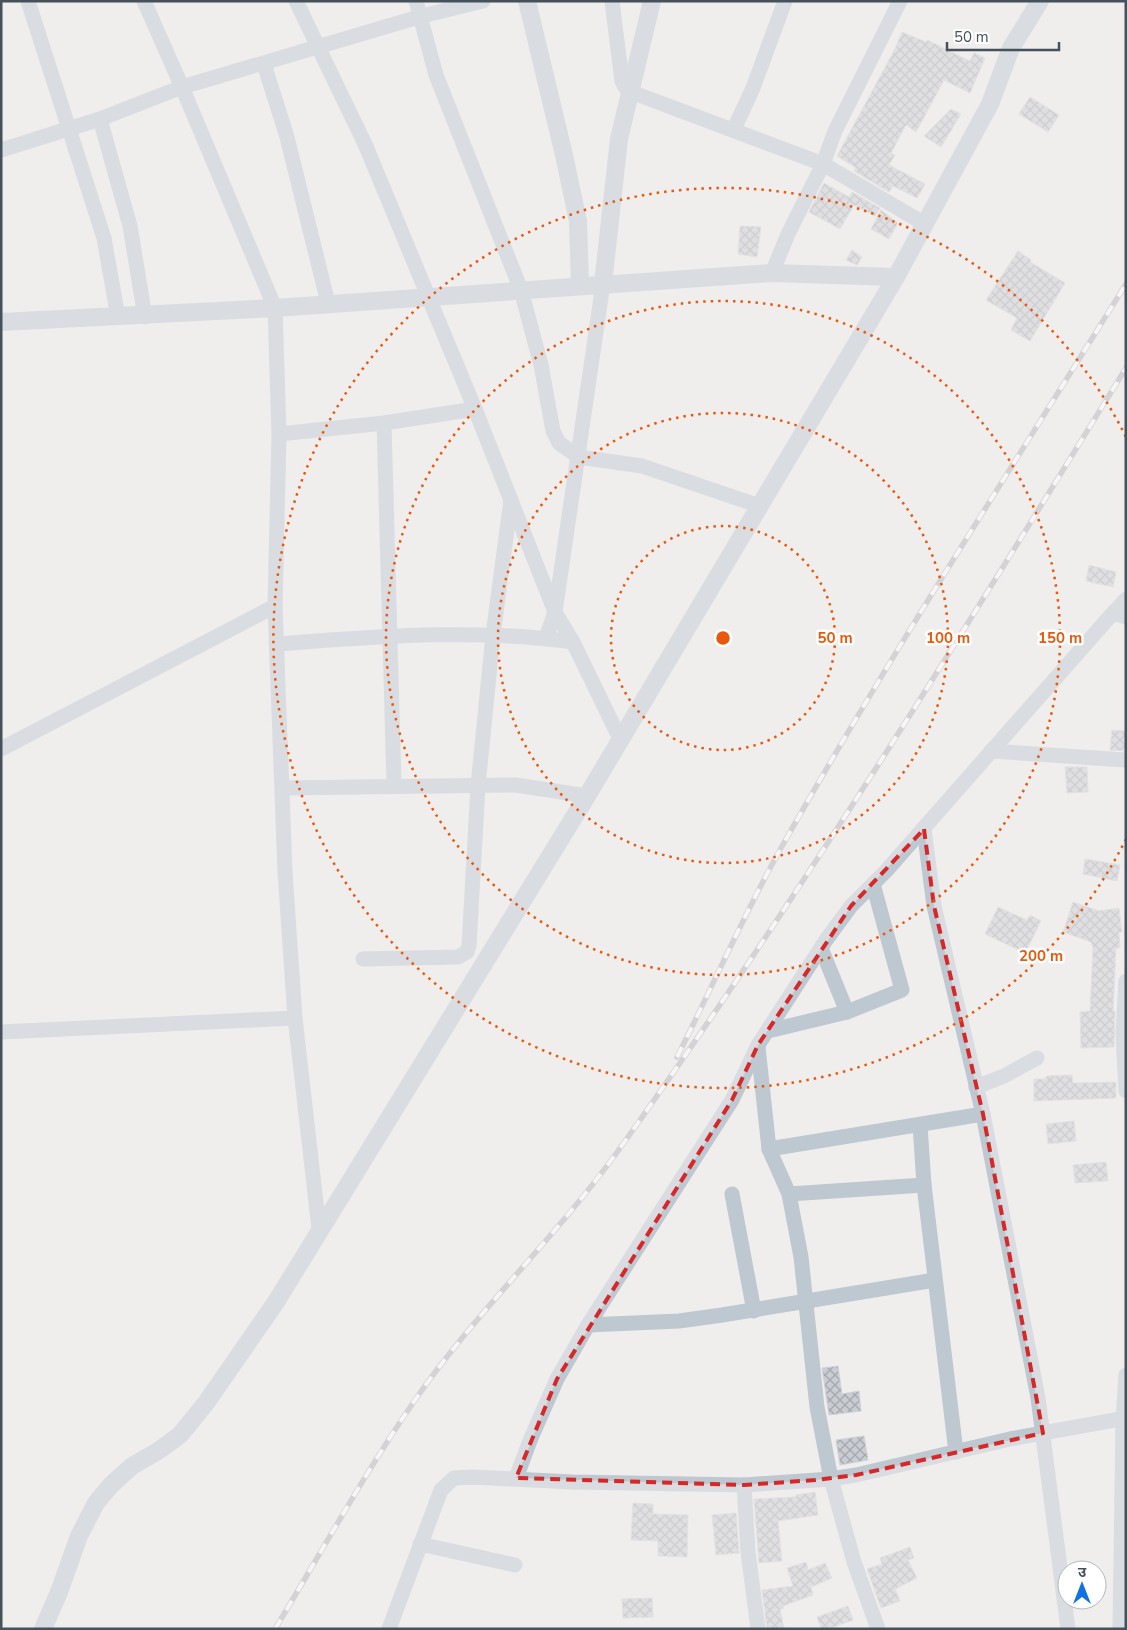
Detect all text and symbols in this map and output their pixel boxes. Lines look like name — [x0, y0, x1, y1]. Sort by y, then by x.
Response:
scale bar — [947, 20, 1060, 52]
text: 50 m — [954, 27, 989, 47]
text: 50 m — [817, 628, 853, 648]
text: 100 m — [926, 628, 970, 648]
text: 150 m — [1038, 628, 1082, 648]
centre of rings — [714, 629, 732, 647]
text: 200 m — [1019, 946, 1063, 966]
north arrow — [1057, 1560, 1107, 1610]
text: उ — [1078, 1563, 1087, 1582]

